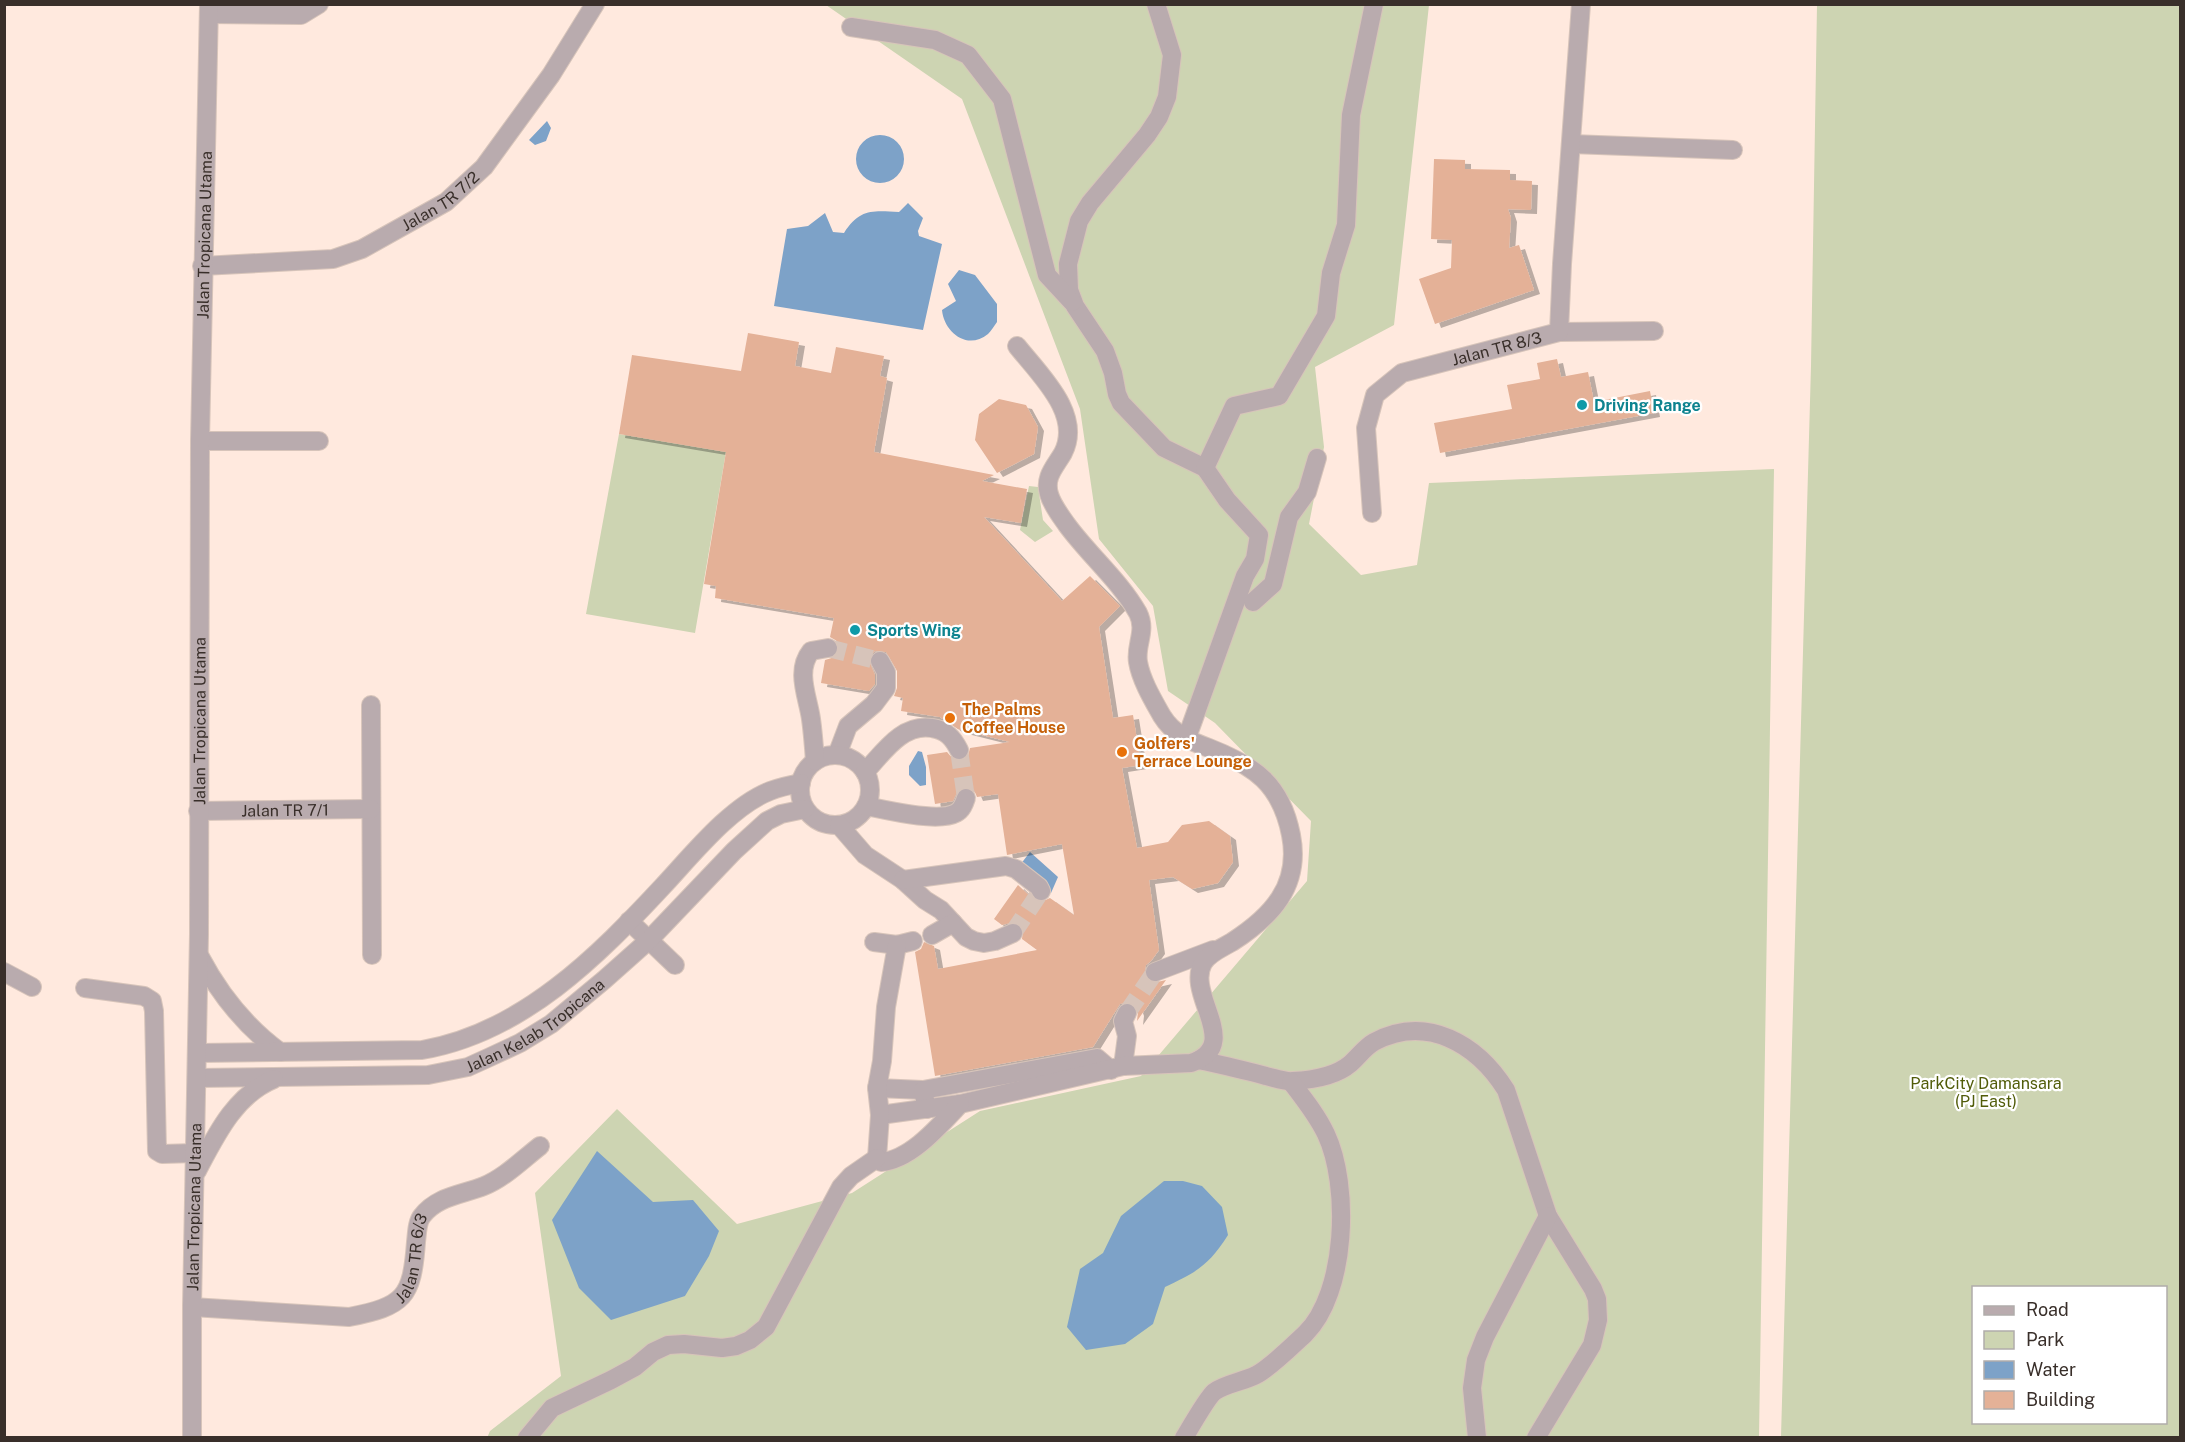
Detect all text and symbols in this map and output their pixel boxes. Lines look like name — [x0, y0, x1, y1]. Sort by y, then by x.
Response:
street label: Jalan Tropicana Utama — [194, 151, 216, 319]
street label: Jalan TR 7/2 — [398, 167, 483, 235]
street label: Jalan TR 8/3 — [1450, 328, 1544, 370]
place label: Driving Range — [1594, 396, 1701, 415]
marker: Driving Range — [1575, 398, 1589, 412]
place label: Sports Wing — [867, 621, 961, 640]
marker: Sports Wing — [848, 623, 862, 637]
street label: Jalan Tropicana Utama — [190, 637, 210, 805]
place label: The Palms Coffee House — [962, 700, 1065, 737]
marker: The Palms Coffee House — [943, 711, 957, 725]
place label: Golfers' Terrace Lounge — [1134, 734, 1252, 771]
marker: Golfers' Terrace Lounge — [1115, 745, 1129, 759]
street label: Jalan TR 7/1 — [241, 800, 329, 821]
street label: Jalan Kelab Tropicana — [463, 975, 608, 1077]
park label: ParkCity Damansara (PJ East) — [1910, 1074, 2062, 1111]
street label: Jalan Tropicana Utama — [183, 1123, 205, 1291]
street label: Jalan TR 6/3 — [391, 1210, 432, 1307]
legend — [1972, 1286, 2167, 1424]
text: Road — [2026, 1299, 2069, 1320]
text: Park — [2026, 1329, 2064, 1350]
text: Water — [2026, 1359, 2076, 1380]
text: Building — [2026, 1389, 2095, 1410]

